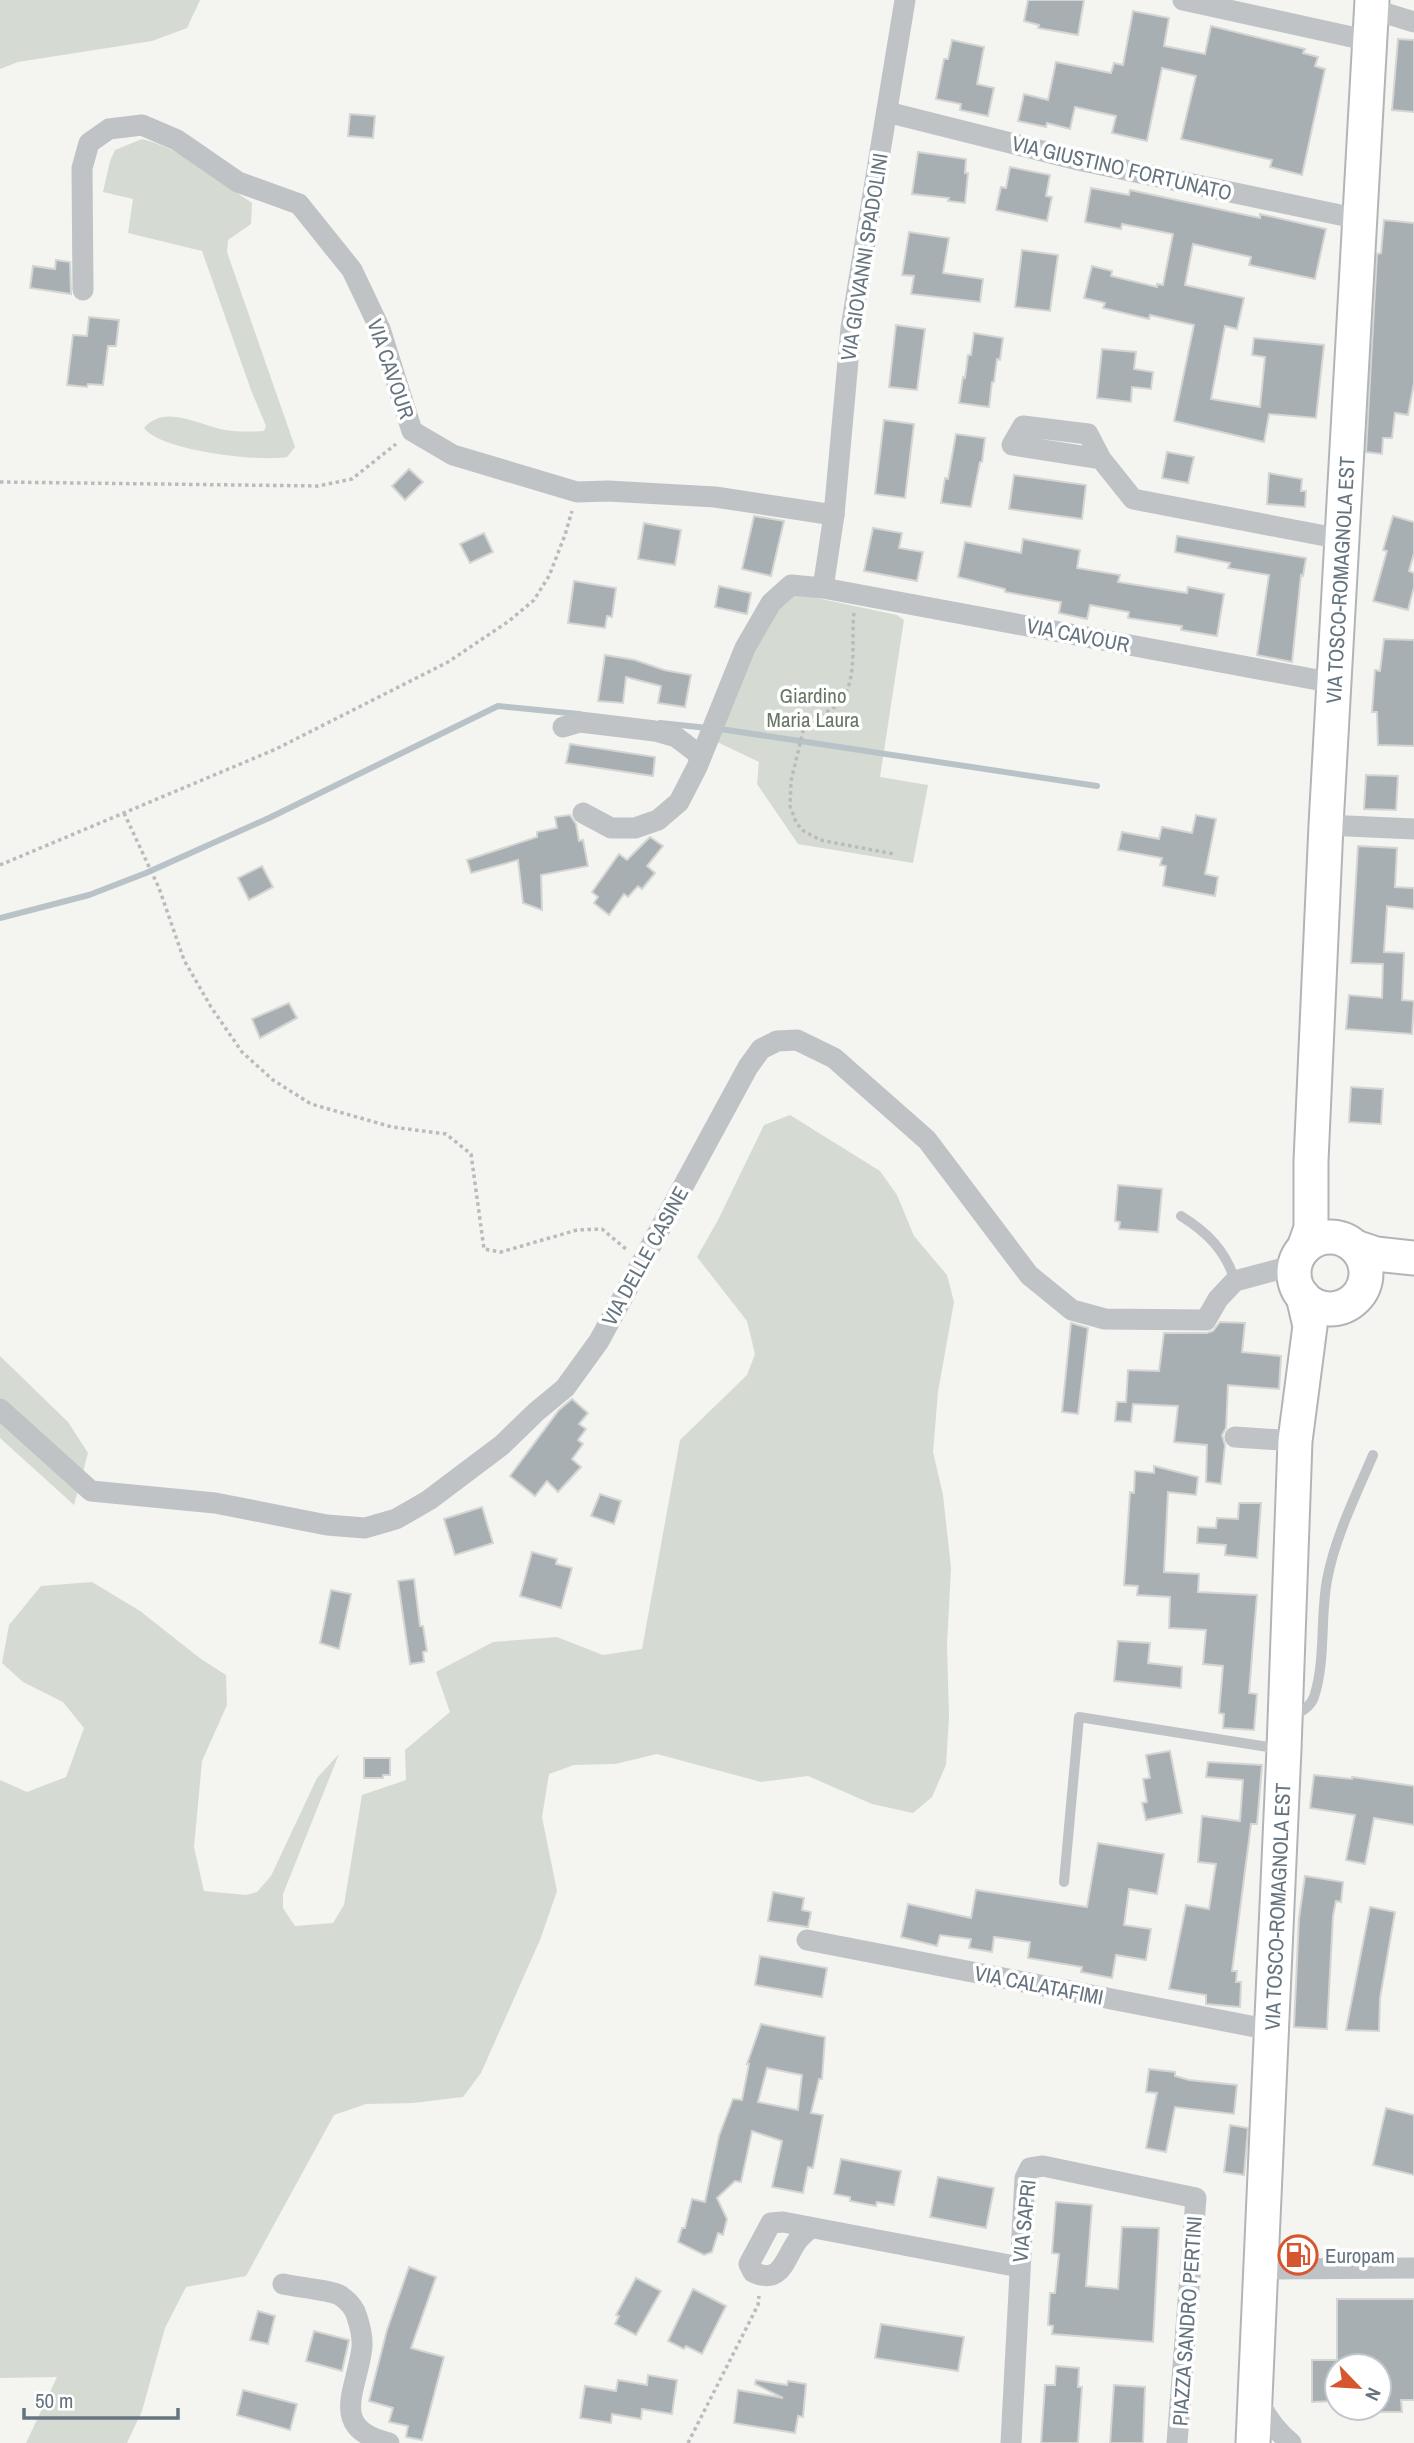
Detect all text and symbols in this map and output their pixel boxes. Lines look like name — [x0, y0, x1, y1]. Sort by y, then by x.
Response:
street label: VIA GIUSTINO FORTUNATO — [1009, 129, 1235, 207]
street label: VIA GIOVANNI SPADOLINI — [833, 151, 895, 363]
street label: VIA CAVOUR — [360, 315, 422, 423]
street label: VIA TOSCO-ROMAGNOLA EST — [1318, 455, 1361, 704]
street label: VIA CAVOUR — [1024, 611, 1132, 659]
park label: Giardino Maria Laura — [767, 681, 860, 734]
street label: VIA DELLE CASINE — [595, 1181, 695, 1331]
street label: VIA TOSCO-ROMAGNOLA EST — [1257, 1782, 1297, 2031]
street label: VIA CALATAFIMI — [972, 1958, 1106, 2012]
street label: VIA SAPRI — [1005, 2178, 1043, 2264]
street label: PIAZZA SANDRO PERTINI — [1165, 2215, 1209, 2427]
fuel station icon: Europam — [1277, 2234, 1319, 2276]
place label: Europam — [1325, 2241, 1395, 2270]
north arrow — [1323, 2352, 1393, 2422]
scale bar — [24, 2376, 178, 2420]
text: N — [1359, 2384, 1388, 2405]
text: 50 m — [35, 2386, 73, 2415]

